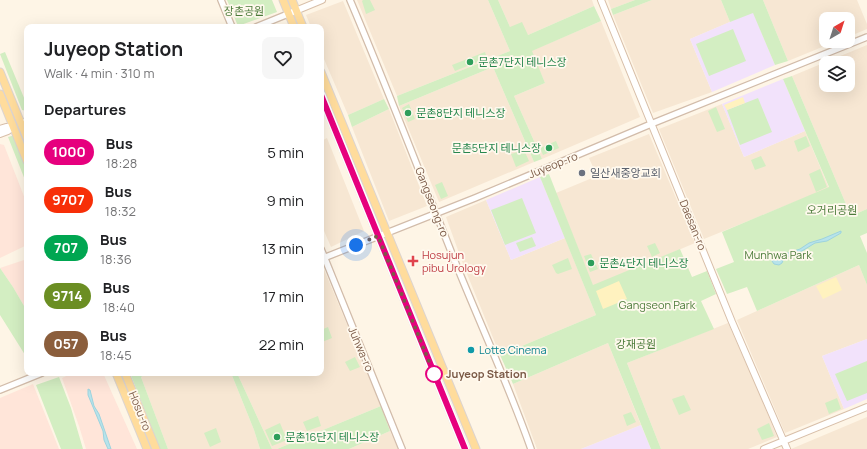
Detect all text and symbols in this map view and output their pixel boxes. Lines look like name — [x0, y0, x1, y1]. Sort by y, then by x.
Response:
park label: 장촌공원 — [224, 3, 264, 18]
north arrow — [819, 12, 855, 48]
map controls — [819, 12, 855, 92]
text: Juyeop Station — [44, 36, 183, 62]
button: heart — [262, 37, 304, 79]
place label: 문촌7단지 테니스장 — [478, 54, 567, 69]
button: layers — [819, 56, 855, 92]
marker: 문촌7단지 테니스장 — [465, 57, 475, 67]
text: Walk · 4 min · 310 m — [44, 64, 154, 82]
text: Departures — [44, 99, 126, 120]
place label: 문촌8단지 테니스장 — [416, 105, 506, 120]
marker: 문촌8단지 테니스장 — [403, 108, 413, 118]
text: Bus — [106, 133, 133, 154]
place label: 문촌5단지 테니스장 — [451, 140, 541, 155]
text: 1000 — [52, 142, 86, 161]
text: 5 min — [267, 142, 304, 163]
marker: 문촌5단지 테니스장 — [544, 143, 554, 153]
street label: Juyeop-ro — [526, 148, 580, 181]
text: 18:28 — [106, 154, 137, 172]
street label: Gangseong-ro — [412, 165, 453, 239]
place label: 일산새중앙교회 — [590, 165, 661, 180]
marker: 일산새중앙교회 — [577, 168, 587, 178]
text: Bus — [105, 181, 132, 202]
text: 9707 — [52, 190, 85, 209]
text: 9 min — [267, 190, 304, 211]
street label: Daesan-ro — [677, 197, 711, 253]
text: 18:32 — [105, 202, 136, 220]
park label: 오거리공원 — [807, 202, 857, 217]
text: Bus — [100, 229, 127, 250]
your location — [346, 235, 366, 255]
text: 707 — [54, 238, 78, 257]
text: 13 min — [262, 238, 304, 259]
place label: Hosujun pibu Urology — [422, 247, 486, 275]
park label: Munhwa Park — [744, 247, 812, 262]
text: 18:36 — [100, 250, 132, 268]
marker: Hosujun pibu Urology — [407, 255, 419, 267]
place label: 문촌4단지 테니스장 — [599, 255, 689, 270]
marker: 문촌4단지 테니스장 — [586, 258, 596, 268]
text: Bus — [103, 277, 130, 298]
text: 9714 — [52, 286, 83, 305]
text: 17 min — [262, 286, 304, 307]
park label: Gangseon Park — [619, 297, 696, 312]
text: 18:40 — [103, 298, 135, 316]
street label: Juhwa-ro — [345, 324, 378, 374]
text: Bus — [100, 325, 127, 346]
text: 057 — [54, 334, 78, 353]
text: 22 min — [259, 334, 304, 355]
park label: 강재공원 — [616, 336, 656, 351]
place label: Lotte Cinema — [479, 342, 547, 357]
marker: Lotte Cinema — [466, 345, 476, 355]
text: 18:45 — [100, 346, 132, 364]
marker: Juyeop Station — [425, 365, 443, 383]
place label: Juyeop Station — [446, 366, 527, 381]
street label: Hosu-ro — [126, 389, 155, 433]
place label: 문촌16단지 테니스장 — [285, 429, 379, 444]
marker: 문촌16단지 테니스장 — [272, 432, 282, 442]

